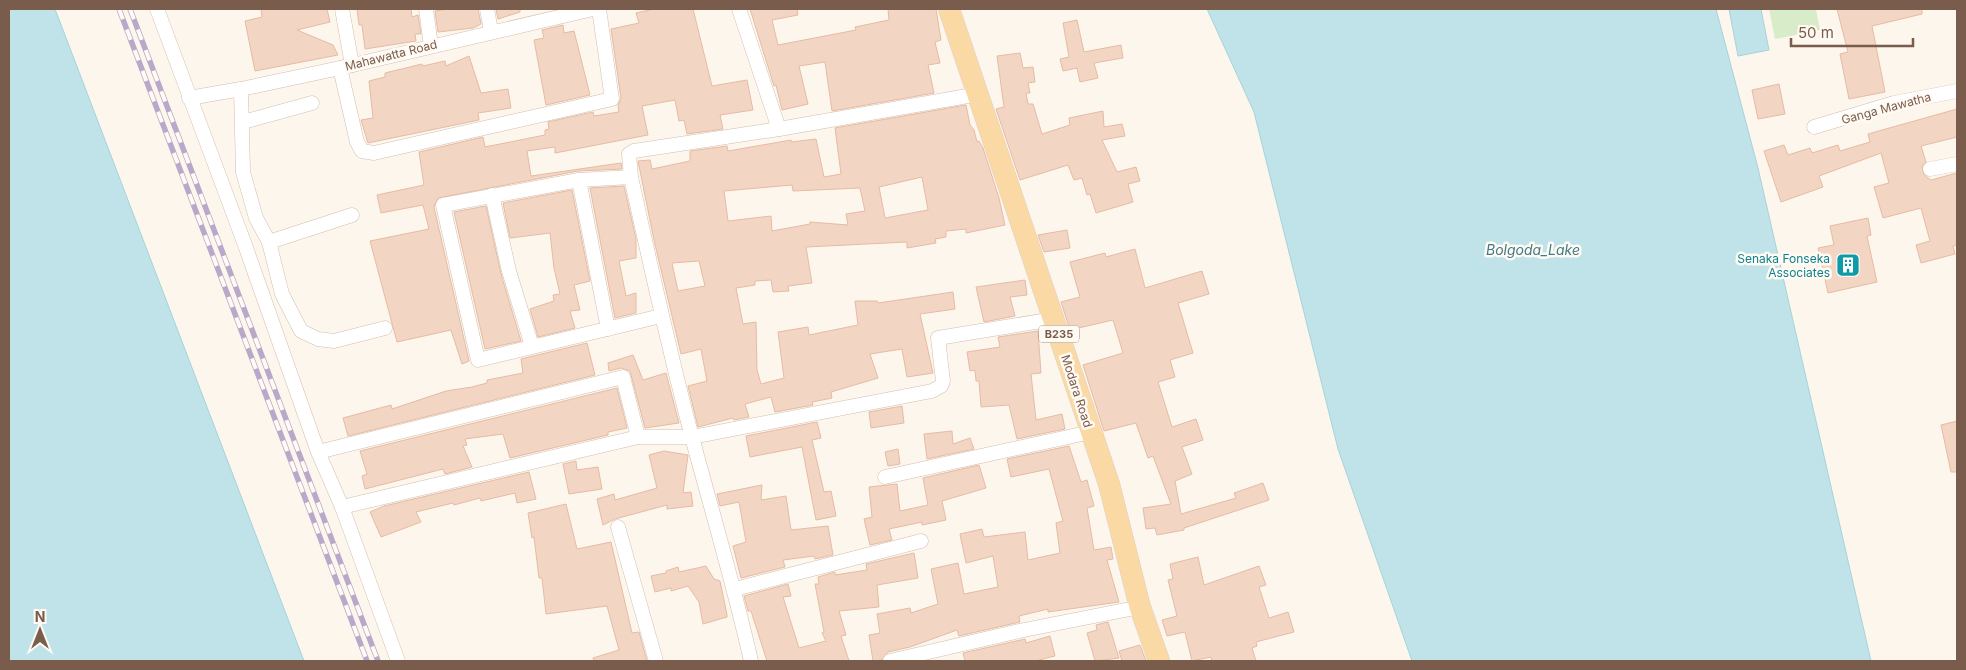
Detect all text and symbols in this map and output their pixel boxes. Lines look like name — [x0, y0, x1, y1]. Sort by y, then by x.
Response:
scale bar — [1791, 15, 1914, 47]
text: 50 m — [1798, 23, 1834, 42]
street label: Mahawatta Road — [343, 36, 439, 74]
street label: Ganga Mawatha — [1840, 89, 1932, 127]
water label: Bolgoda_Lake — [1486, 241, 1580, 258]
place label: Senaka Fonseka Associates — [1737, 251, 1830, 280]
building icon: Senaka Fonseka Associates — [1835, 252, 1861, 278]
road number: B235 — [1039, 326, 1079, 342]
street label: Modara Road — [1058, 353, 1096, 429]
north arrow — [15, 605, 65, 655]
text: N — [35, 608, 45, 625]

